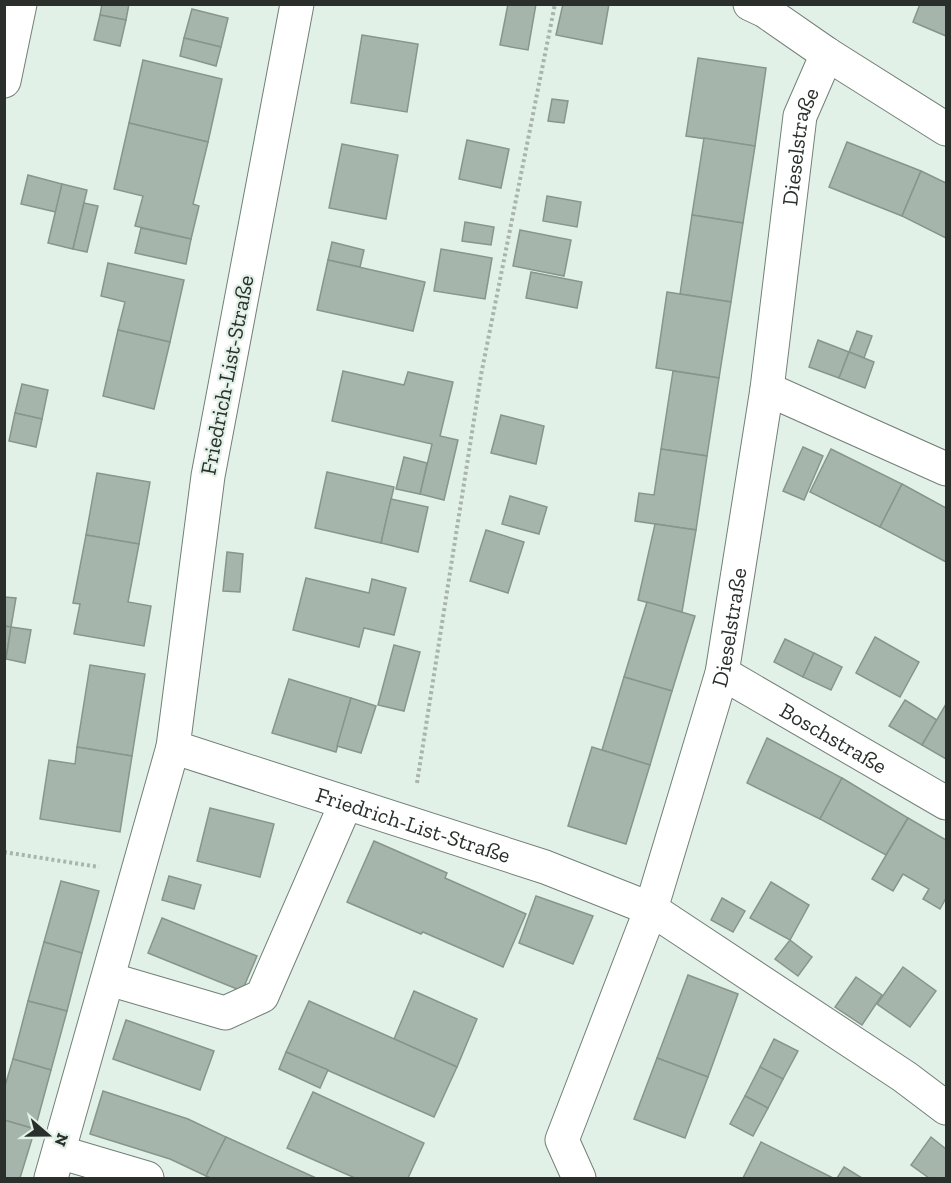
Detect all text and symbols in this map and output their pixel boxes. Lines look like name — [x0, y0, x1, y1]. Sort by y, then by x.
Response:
street label: Dieselstraße — [776, 83, 824, 207]
street label: Friedrich-List-Straße — [194, 273, 260, 477]
street label: Dieselstraße — [705, 566, 752, 690]
street label: Boschstraße — [775, 696, 892, 779]
street label: Friedrich-List-Straße — [312, 780, 514, 869]
north arrow — [18, 1105, 78, 1165]
text: N — [51, 1131, 73, 1149]

